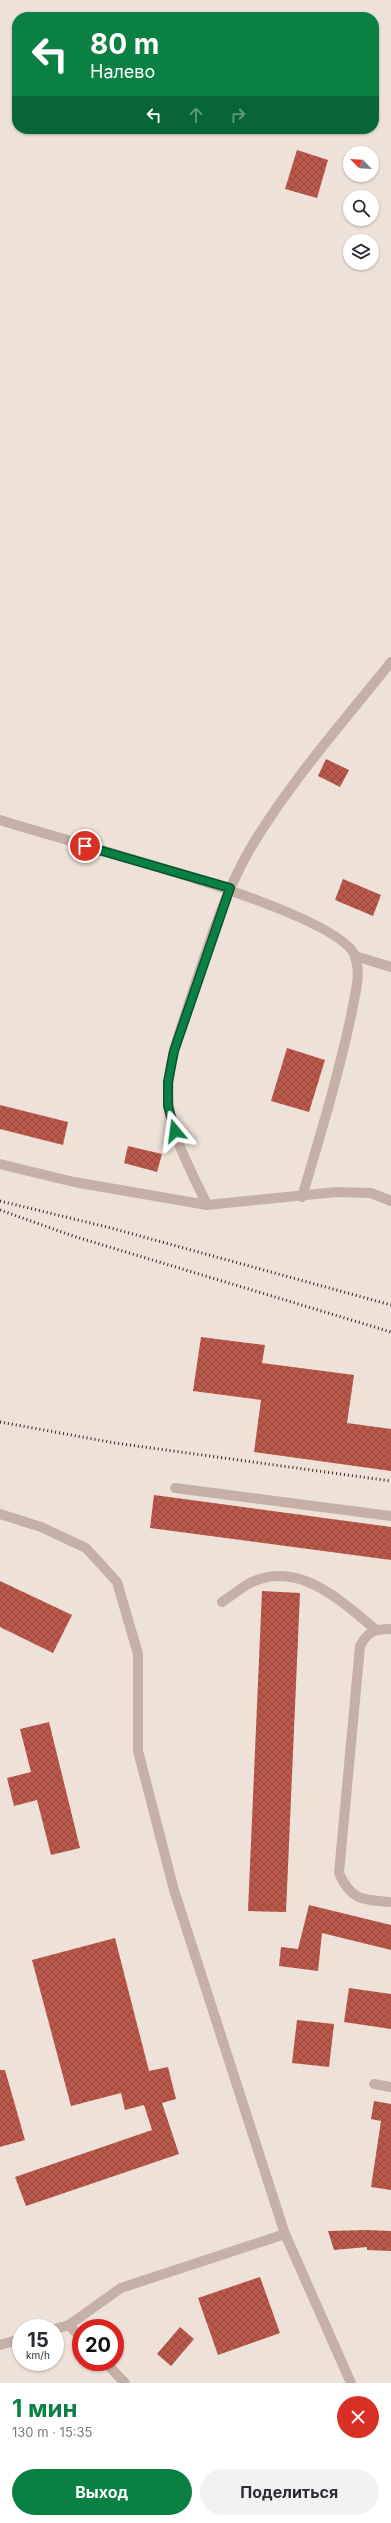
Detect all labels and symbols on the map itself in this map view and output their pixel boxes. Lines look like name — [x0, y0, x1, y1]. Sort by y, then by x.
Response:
north arrow — [343, 146, 379, 182]
pin — [68, 829, 102, 863]
position arrow — [154, 1110, 196, 1152]
speed limit sign: 20 — [72, 2319, 124, 2371]

